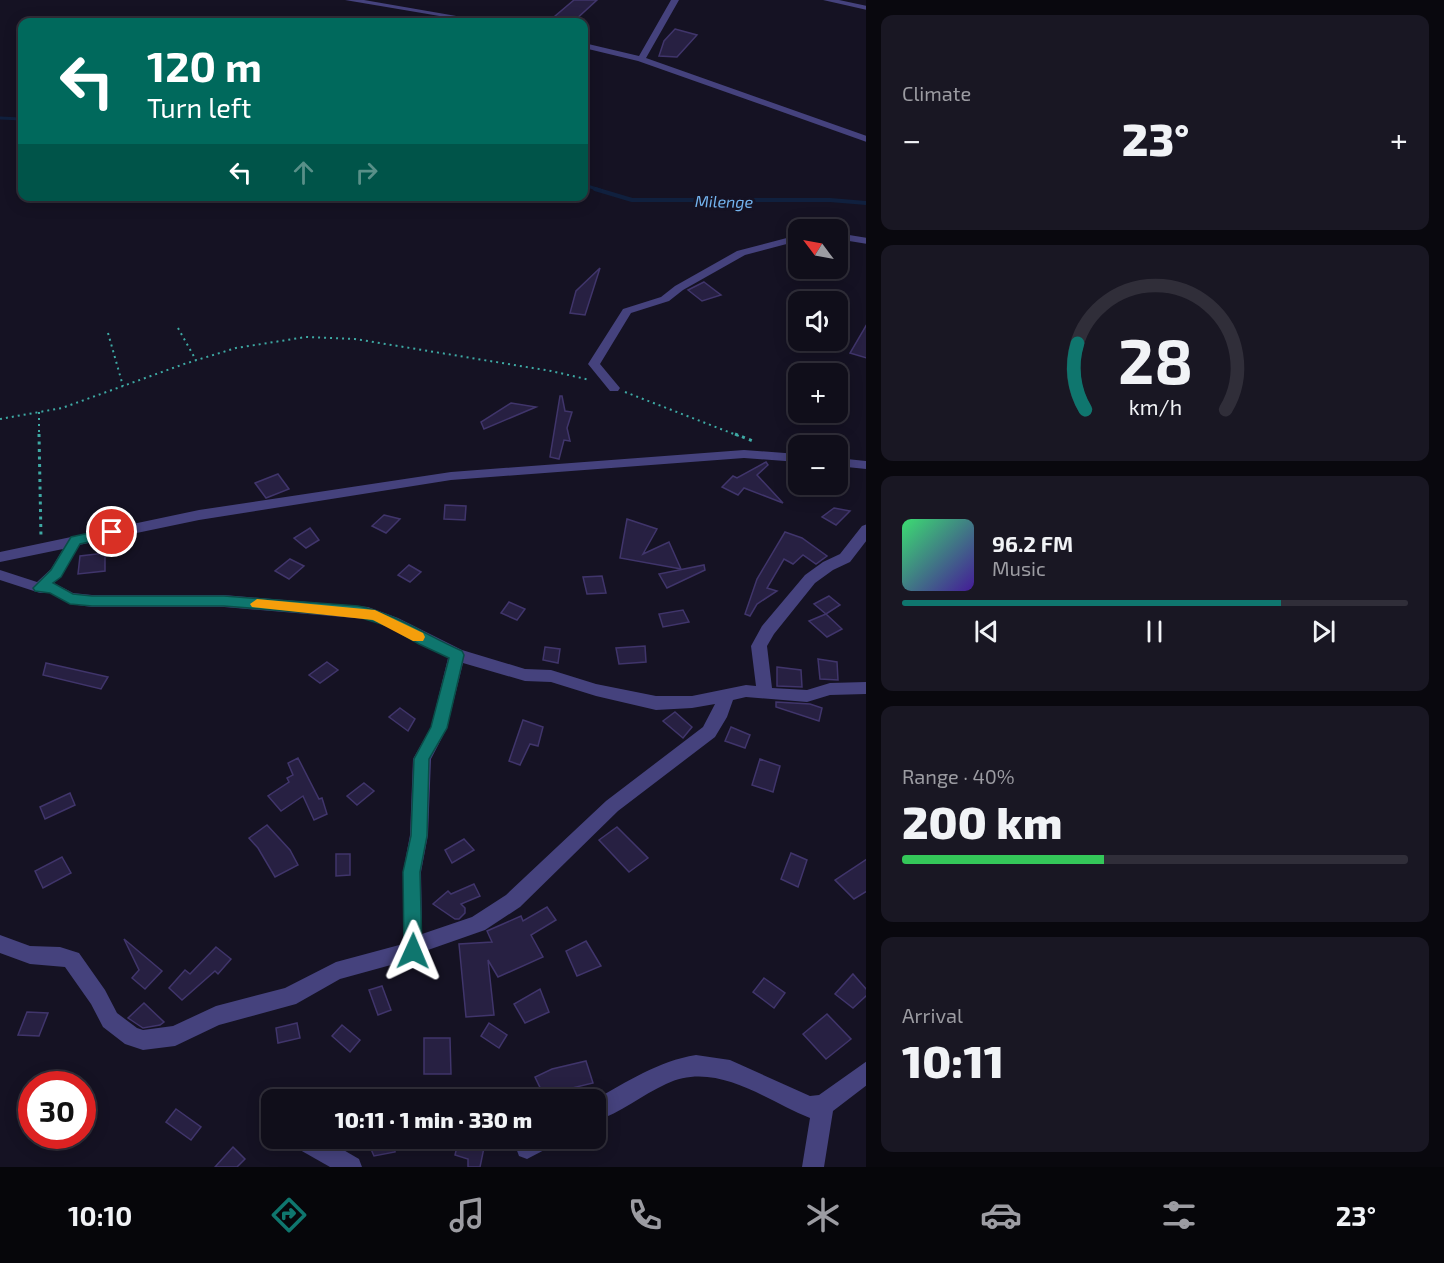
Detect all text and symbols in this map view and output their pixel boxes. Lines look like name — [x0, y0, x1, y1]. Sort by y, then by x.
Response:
text: 120 m — [147, 40, 262, 90]
icon: left — [48, 42, 126, 120]
text: Climate — [902, 81, 971, 105]
text: Turn left — [147, 91, 251, 123]
text: 23° — [1122, 111, 1189, 165]
text: − — [902, 119, 921, 159]
text: + — [1390, 119, 1408, 159]
icon: left — [224, 156, 257, 189]
icon: ahead — [287, 156, 320, 189]
icon: right — [350, 156, 383, 189]
water label: Milenge — [695, 191, 754, 211]
north arrow — [788, 219, 848, 279]
map controls — [788, 219, 848, 495]
button: sound — [788, 291, 848, 351]
text: 28 — [1117, 322, 1193, 397]
button: + — [788, 363, 848, 423]
text: km/h — [1128, 395, 1182, 420]
button: − — [788, 435, 848, 495]
pin — [86, 506, 137, 557]
icon: arrive — [95, 515, 128, 548]
text: 96.2 FM — [992, 530, 1073, 556]
text: Music — [992, 556, 1046, 580]
icon: previous — [970, 615, 1003, 648]
icon: pause — [1138, 615, 1171, 648]
icon: next — [1307, 615, 1340, 648]
text: Range · 40% — [902, 764, 1015, 788]
text: 200 km — [902, 794, 1062, 848]
position arrow — [381, 919, 445, 983]
text: Arrival — [902, 1003, 963, 1027]
text: 10:11 — [902, 1033, 1004, 1087]
speed limit sign: 30 — [18, 1071, 96, 1149]
text: 10:11 · 1 min · 330 m — [335, 1106, 532, 1132]
icon: directions — [268, 1194, 310, 1236]
icon: music — [446, 1194, 488, 1236]
icon: phone — [624, 1194, 666, 1236]
icon: climate — [802, 1194, 844, 1236]
icon: car — [980, 1194, 1022, 1236]
icon: filters — [1158, 1194, 1200, 1236]
text: 10:10 — [68, 1199, 132, 1231]
text: 23° — [1336, 1199, 1376, 1231]

